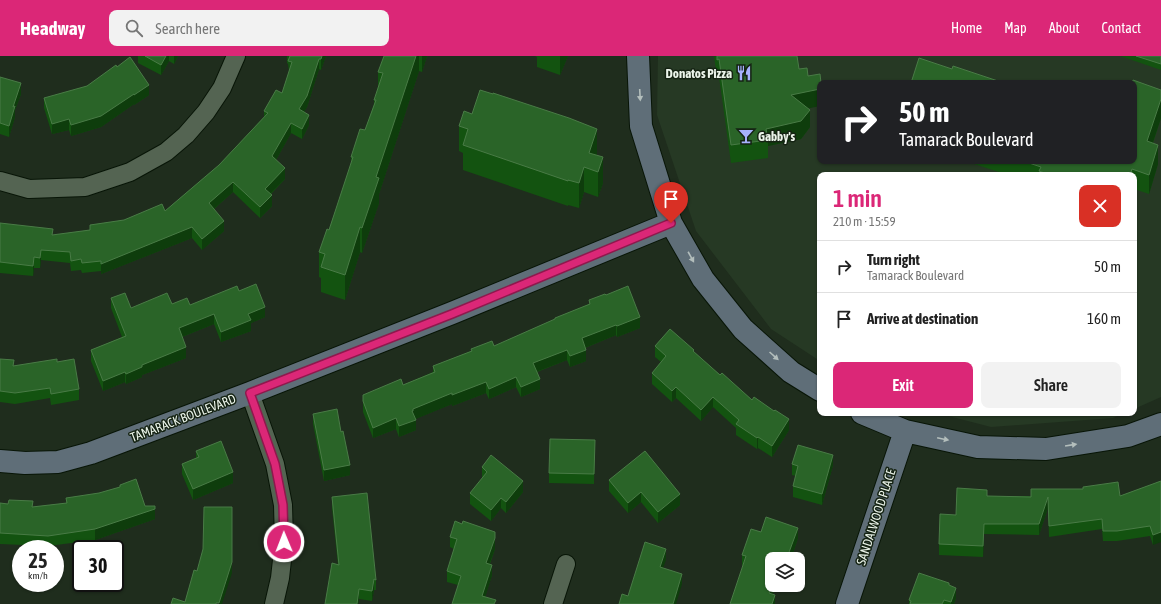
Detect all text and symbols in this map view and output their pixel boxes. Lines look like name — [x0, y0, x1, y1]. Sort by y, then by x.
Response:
search box — [109, 10, 389, 46]
text: Headway — [20, 17, 85, 39]
icon: search — [123, 17, 145, 39]
text: Search here — [155, 20, 220, 37]
text: Home — [951, 20, 982, 36]
text: Map — [1004, 20, 1027, 36]
text: About — [1049, 20, 1080, 36]
text: Contact — [1102, 20, 1141, 36]
restaurant icon: Donatos Pizza — [735, 64, 753, 82]
place label: Donatos Pizza — [666, 66, 732, 81]
one-way arrow — [636, 89, 643, 101]
icon: right — [833, 96, 885, 148]
text: 50 m — [899, 96, 949, 128]
bar icon: Gabby's — [737, 127, 755, 145]
place label: Gabby's — [758, 129, 796, 144]
text: Tamarack Boulevard — [899, 129, 1033, 150]
pin — [654, 182, 688, 223]
text: 1 min — [833, 185, 882, 212]
button: close — [1079, 185, 1121, 227]
icon: arrive — [660, 188, 682, 210]
text: 210 m · 15:59 — [833, 214, 896, 229]
one-way arrow — [687, 251, 694, 263]
text: Turn right — [867, 251, 920, 268]
icon: right — [833, 256, 855, 278]
text: 50 m — [1094, 258, 1121, 275]
text: Tamarack Boulevard — [867, 268, 964, 283]
icon: arrive — [833, 308, 855, 330]
text: Arrive at destination — [867, 310, 978, 327]
text: 160 m — [1087, 310, 1121, 327]
one-way arrow — [769, 351, 778, 360]
button: Exit — [833, 362, 973, 408]
button: Share — [981, 362, 1121, 408]
street label: TAMARACK BOULEVARD — [128, 391, 238, 445]
one-way arrow — [937, 437, 949, 443]
one-way arrow — [1065, 442, 1078, 448]
street label: SANDALWOOD PLACE — [853, 467, 899, 567]
position arrow — [263, 521, 305, 563]
speed limit sign: 30 — [72, 540, 124, 592]
text: 25 — [29, 549, 47, 572]
map controls — [765, 552, 805, 592]
button: layers — [765, 552, 805, 592]
text: km/h — [28, 570, 48, 581]

